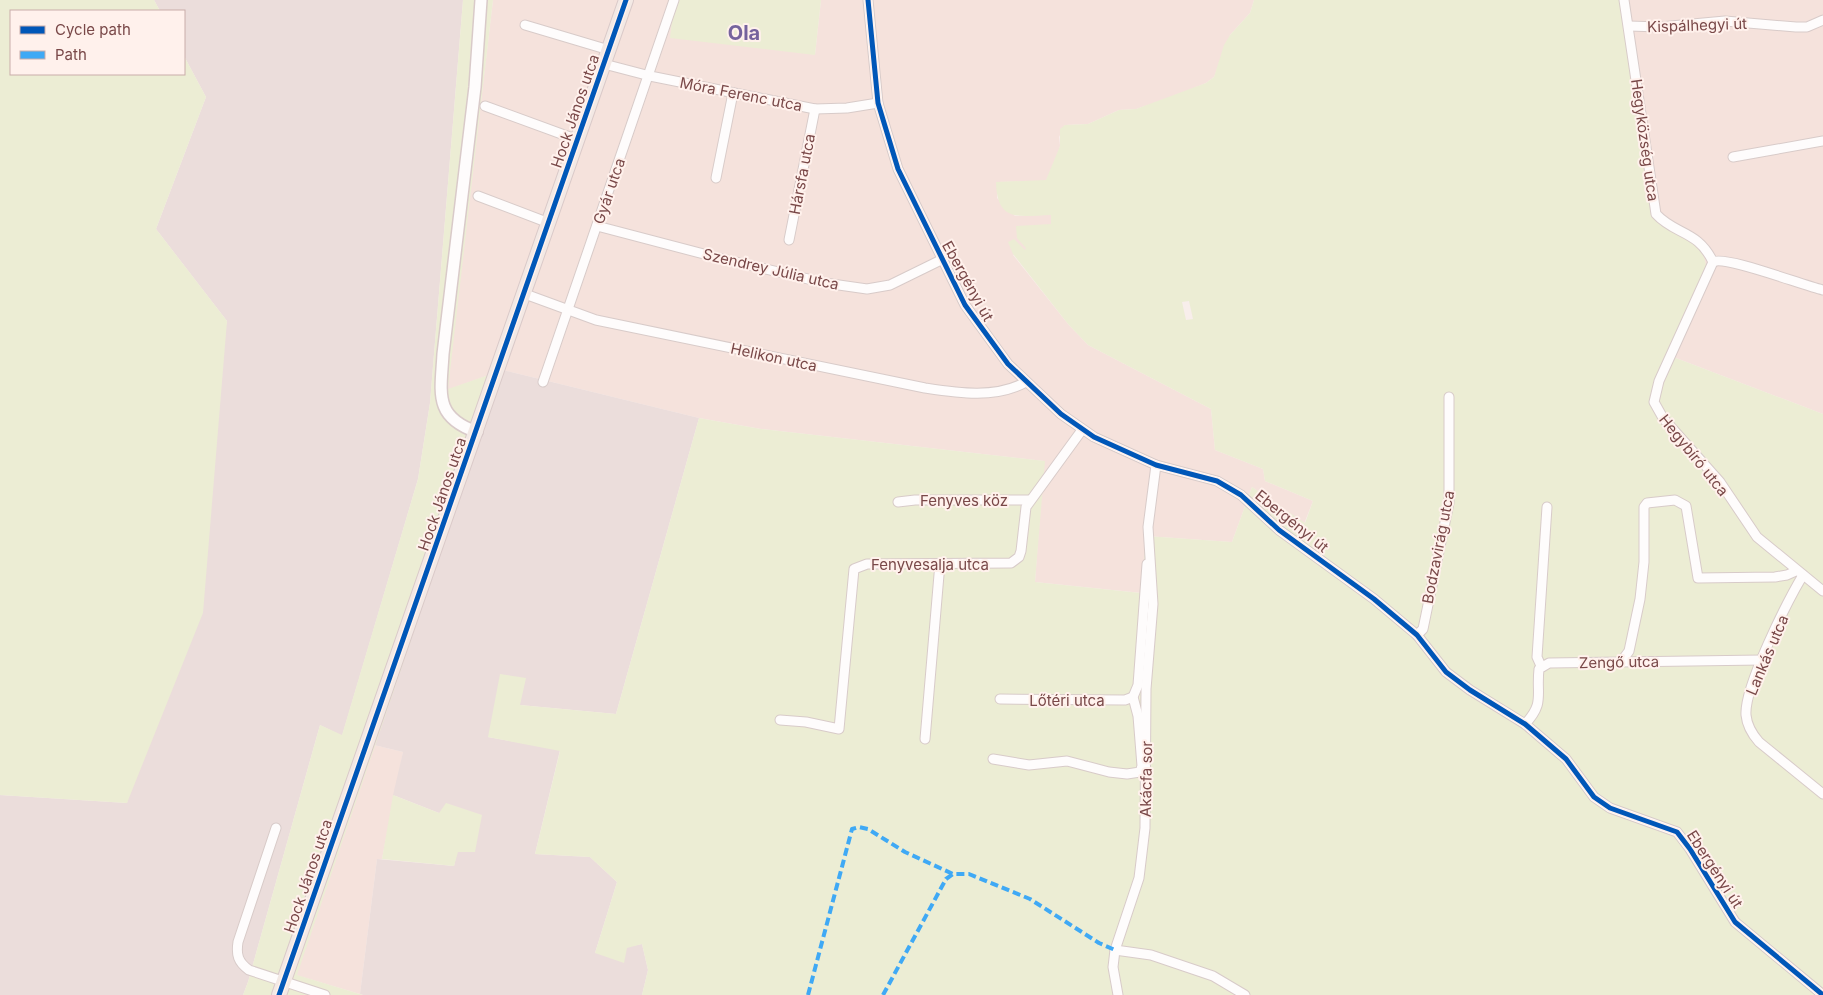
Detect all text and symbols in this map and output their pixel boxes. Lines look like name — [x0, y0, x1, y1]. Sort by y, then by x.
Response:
legend — [10, 10, 185, 75]
street label: Kispálhegyi út — [1647, 14, 1747, 36]
text: Cycle path — [55, 20, 131, 39]
district label: Ola — [728, 21, 760, 45]
text: Path — [55, 45, 87, 64]
street label: Hock János utca — [547, 52, 603, 170]
street label: Móra Ferenc utca — [678, 73, 804, 115]
street label: Hegyközség utca — [1627, 78, 1663, 202]
street label: Hársfa utca — [785, 132, 819, 216]
street label: Gyár utca — [589, 155, 629, 227]
street label: Ebergényi út — [938, 237, 998, 325]
street label: Szendrey Júlia utca — [701, 244, 841, 294]
street label: Helikon utca — [729, 339, 819, 375]
street label: Hegybíró utca — [1655, 410, 1733, 500]
street label: Hock János utca — [414, 435, 470, 553]
street label: Ebergényi út — [1251, 486, 1333, 556]
street label: Bodzavirág utca — [1418, 489, 1458, 605]
street label: Fenyves köz — [920, 491, 1008, 510]
street label: Fenyvesalja utca — [871, 555, 989, 574]
street label: Lankás utca — [1742, 612, 1792, 698]
street label: Zengő utca — [1579, 652, 1659, 672]
street label: Lőtéri utca — [1029, 691, 1105, 710]
street label: Akácfa sor — [1136, 740, 1156, 817]
street label: Hock János utca — [280, 817, 336, 935]
street label: Ebergényi út — [1683, 827, 1747, 912]

